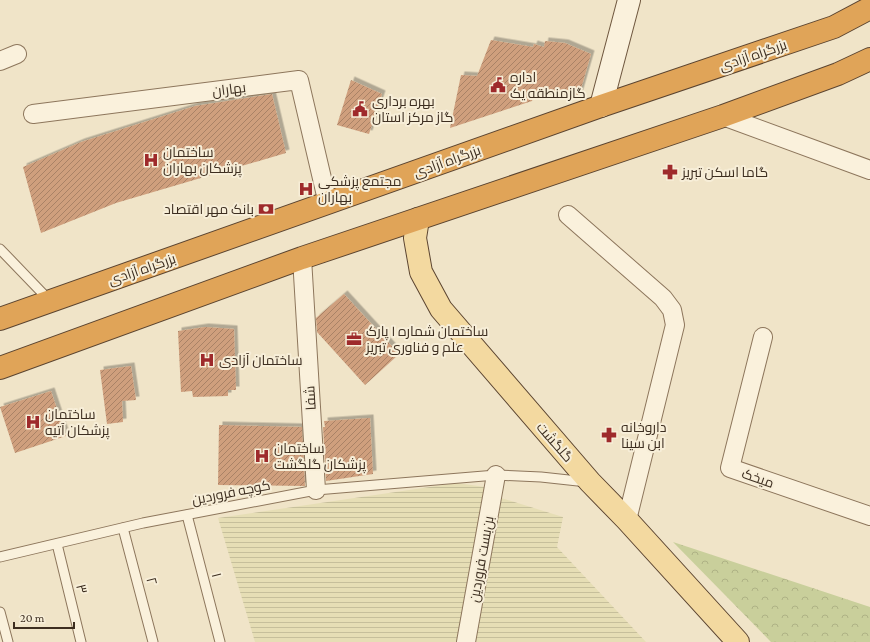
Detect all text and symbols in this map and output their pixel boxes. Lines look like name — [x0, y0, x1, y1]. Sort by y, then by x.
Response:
street label: بزرگراه آزادی — [717, 36, 789, 74]
place label: اداره گازمنطقه یک — [510, 69, 586, 101]
public building icon: اداره گازمنطقه یک — [489, 76, 507, 94]
street label: بهاران — [211, 79, 247, 99]
place label: بهره برداری گاز مرکز استان — [372, 93, 454, 125]
public building icon: بهره برداری گاز مرکز استان — [351, 100, 369, 118]
street label: بزرگراه آزادی — [411, 141, 483, 181]
place label: ساختمان پزشکان بهاران — [163, 144, 242, 178]
hospital icon: ساختمان پزشکان بهاران — [142, 151, 160, 169]
pharmacy icon: گاما اسکن تبریز — [661, 163, 679, 181]
place label: گاما اسکن تبریز — [681, 164, 768, 180]
place label: مجتمع پزشکی بهاران — [318, 173, 402, 205]
hospital icon: مجتمع پزشکی بهاران — [297, 180, 315, 198]
bank icon: بانک مهر اقتصاد — [257, 200, 275, 218]
place label: بانک مهر اقتصاد — [164, 201, 254, 217]
street label: بزرگراه آزادی — [106, 250, 178, 288]
place label: ساختمان شماره ۱ پارک علم و فناوری تبریز — [365, 323, 488, 357]
office icon: ساختمان شماره ۱ پارک علم و فناوری تبریز — [345, 330, 363, 348]
hospital icon: ساختمان آزادی — [198, 351, 216, 369]
place label: ساختمان آزادی — [219, 352, 303, 368]
street label: شفا — [301, 385, 319, 411]
place label: ساختمان پزشکان آتیه — [45, 406, 110, 440]
hospital icon: ساختمان پزشکان آتیه — [24, 413, 42, 431]
street label: گلگشت — [533, 419, 577, 465]
place label: داروخانه ابن سینا — [621, 419, 667, 451]
pharmacy icon: داروخانه ابن سینا — [600, 426, 618, 444]
place label: ساختمان پزشکان گلگشت — [274, 440, 366, 474]
hospital icon: ساختمان پزشکان گلگشت — [253, 447, 271, 465]
street label: میخک — [740, 465, 776, 491]
street label: کوچه فروردین — [190, 477, 272, 509]
street label: بن‌بست فروردین — [466, 514, 496, 604]
street label: ۱ — [209, 571, 225, 579]
street label: ۲ — [143, 575, 161, 587]
street label: ۳ — [73, 582, 91, 596]
scale bar — [14, 604, 74, 630]
text: 20 m — [20, 611, 45, 625]

